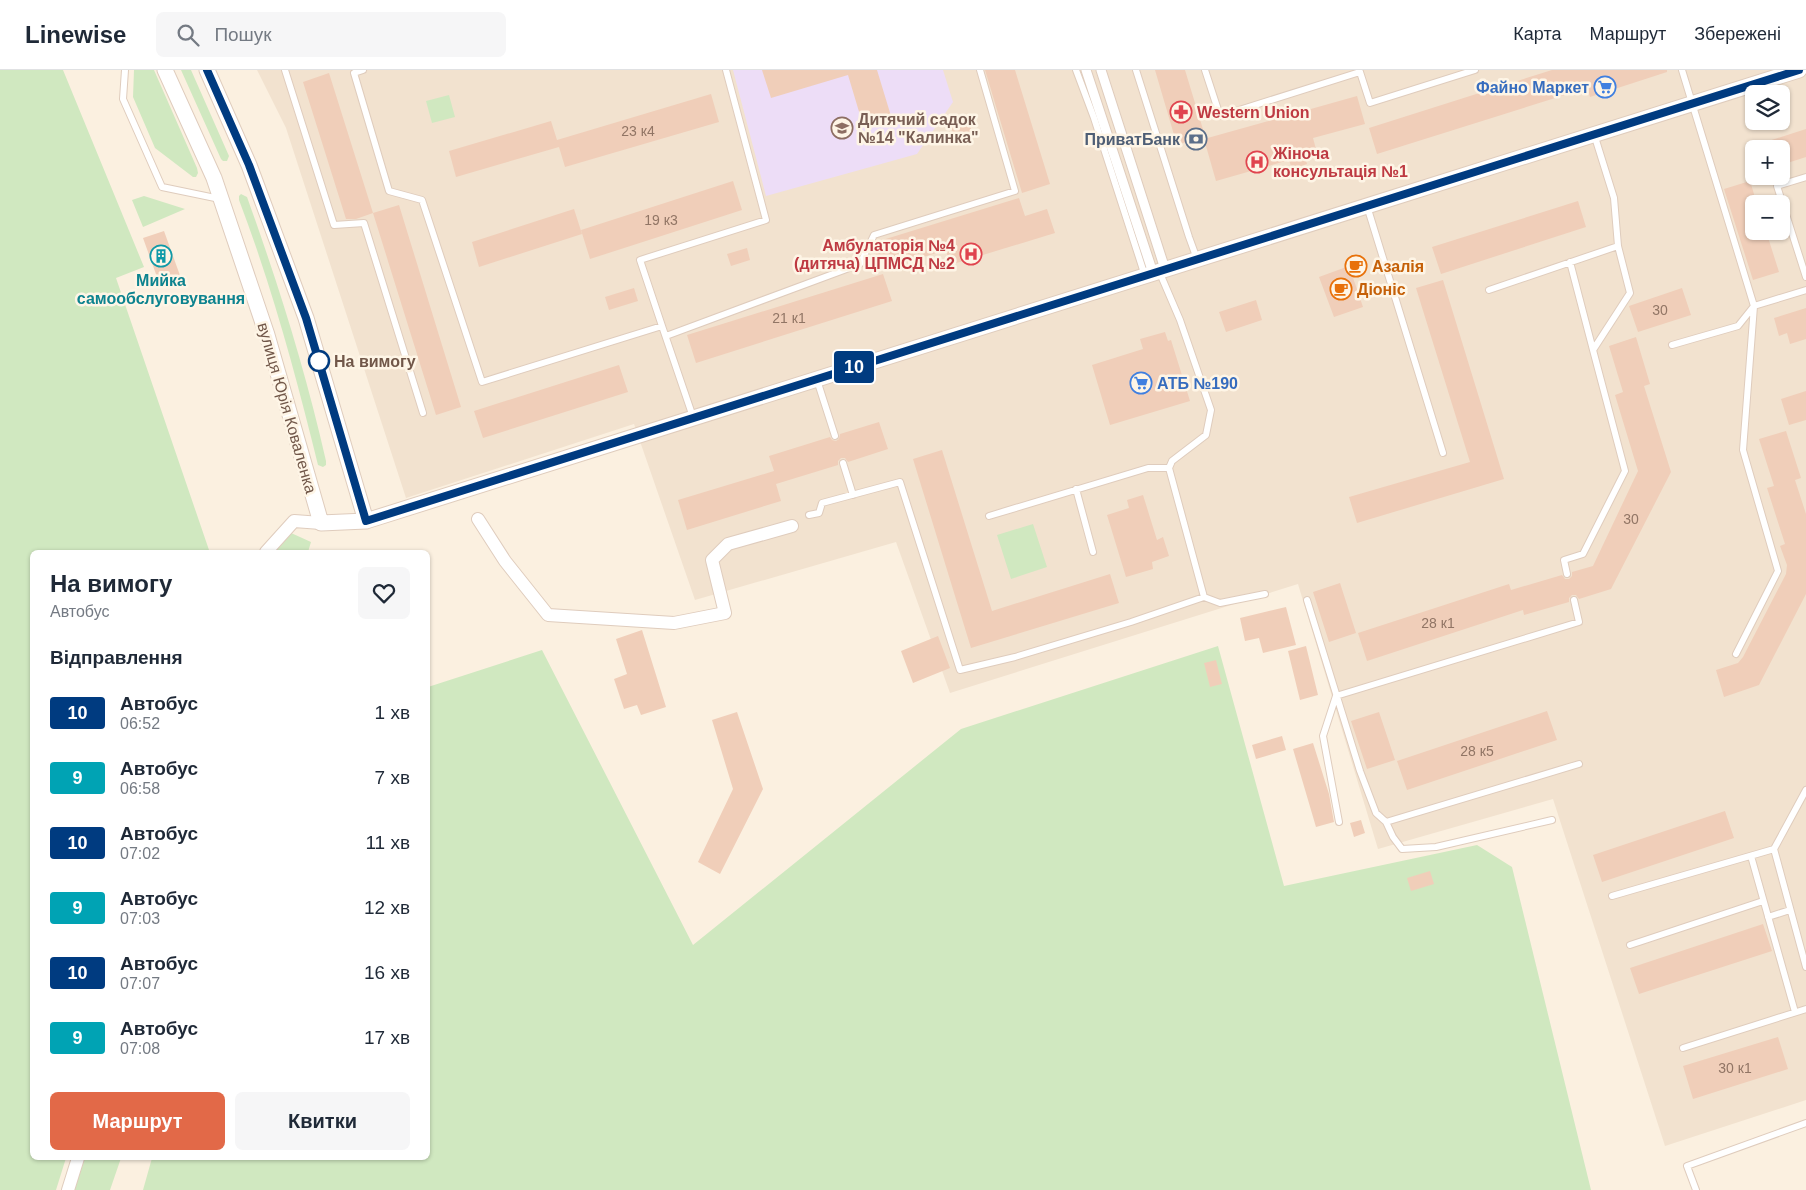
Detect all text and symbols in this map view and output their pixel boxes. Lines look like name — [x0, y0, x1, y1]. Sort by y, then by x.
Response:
search box — [156, 12, 506, 57]
text: Linewise — [25, 21, 126, 48]
icon: search — [174, 21, 202, 49]
text: Пошук — [214, 24, 272, 45]
text: Карта — [1513, 24, 1561, 44]
text: Маршрут — [1589, 24, 1666, 44]
text: Збережені — [1694, 24, 1781, 44]
supermarket icon: Файно Маркет — [1593, 75, 1617, 99]
place label: Файно Маркет — [1476, 79, 1589, 96]
map controls — [1745, 85, 1790, 240]
button: layers — [1745, 85, 1790, 130]
pharmacy icon: Western Union — [1169, 100, 1193, 124]
place label: Western Union — [1197, 104, 1310, 121]
place label: Дитячий садок №14 "Калинка" — [858, 111, 979, 146]
school or university icon: Дитячий садок №14 "Калинка" — [830, 116, 854, 140]
house number: 23 к4 — [621, 123, 655, 139]
bank icon: ПриватБанк — [1184, 127, 1208, 151]
place label: ПриватБанк — [1084, 131, 1181, 148]
button: + — [1745, 140, 1790, 185]
place label: Жіноча консультація №1 — [1272, 145, 1408, 180]
hospital icon: Жіноча консультація №1 — [1245, 150, 1269, 174]
button: − — [1745, 195, 1790, 240]
house number: 19 к3 — [644, 212, 678, 228]
place label: Амбулаторія №4 (дитяча) ЦПМСД №2 — [794, 237, 955, 272]
hospital icon: Амбулаторія №4 (дитяча) ЦПМСД №2 — [959, 242, 983, 266]
building icon: Мийка самообслуговування — [149, 244, 173, 268]
cafe icon: Азалія — [1344, 254, 1368, 278]
place label: Азалія — [1372, 258, 1424, 275]
place label: Мийка самообслуговування — [77, 272, 245, 307]
cafe icon: Діоніс — [1329, 277, 1353, 301]
place label: Діоніс — [1357, 281, 1406, 298]
house number: 30 — [1652, 302, 1668, 318]
house number: 21 к1 — [772, 310, 806, 326]
street label: вулиця Юрія Коваленка — [254, 321, 320, 495]
marker: На вимогу — [308, 350, 330, 372]
line badge: 10 — [832, 351, 876, 383]
place label: На вимогу — [334, 353, 416, 370]
text: 10 — [844, 357, 864, 377]
supermarket icon: АТБ №190 — [1129, 371, 1153, 395]
place label: АТБ №190 — [1157, 375, 1238, 392]
house number: 30 — [1623, 511, 1639, 527]
button: heart — [358, 567, 410, 619]
text: На вимогу — [50, 570, 172, 597]
text: Автобус — [50, 603, 110, 620]
house number: 28 к1 — [1421, 615, 1455, 631]
text: Відправлення — [50, 647, 183, 668]
text: Автобус — [120, 693, 198, 714]
text: 1 хв — [375, 702, 410, 723]
text: 10 — [67, 703, 88, 723]
text: 06:52 — [120, 715, 160, 732]
house number: 28 к5 — [1460, 743, 1494, 759]
text: Автобус — [120, 758, 198, 779]
text: 7 хв — [375, 767, 410, 788]
text: 9 — [72, 768, 83, 788]
text: 06:58 — [120, 780, 160, 797]
text: Автобус — [120, 823, 198, 844]
text: 11 хв — [365, 832, 410, 853]
text: 10 — [67, 833, 88, 853]
text: 07:02 — [120, 845, 160, 862]
text: Автобус — [120, 888, 198, 909]
text: 12 хв — [364, 897, 410, 918]
text: 9 — [72, 898, 83, 918]
text: 07:03 — [120, 910, 160, 927]
text: Автобус — [120, 953, 198, 974]
text: 16 хв — [364, 962, 410, 983]
text: 10 — [67, 963, 88, 983]
text: 07:07 — [120, 975, 160, 992]
text: Автобус — [120, 1018, 198, 1039]
text: 17 хв — [364, 1027, 410, 1048]
text: 9 — [72, 1028, 83, 1048]
text: 07:08 — [120, 1040, 160, 1057]
house number: 30 к1 — [1718, 1060, 1752, 1076]
button: Маршрут — [50, 1092, 225, 1150]
button: Квитки — [235, 1092, 410, 1150]

